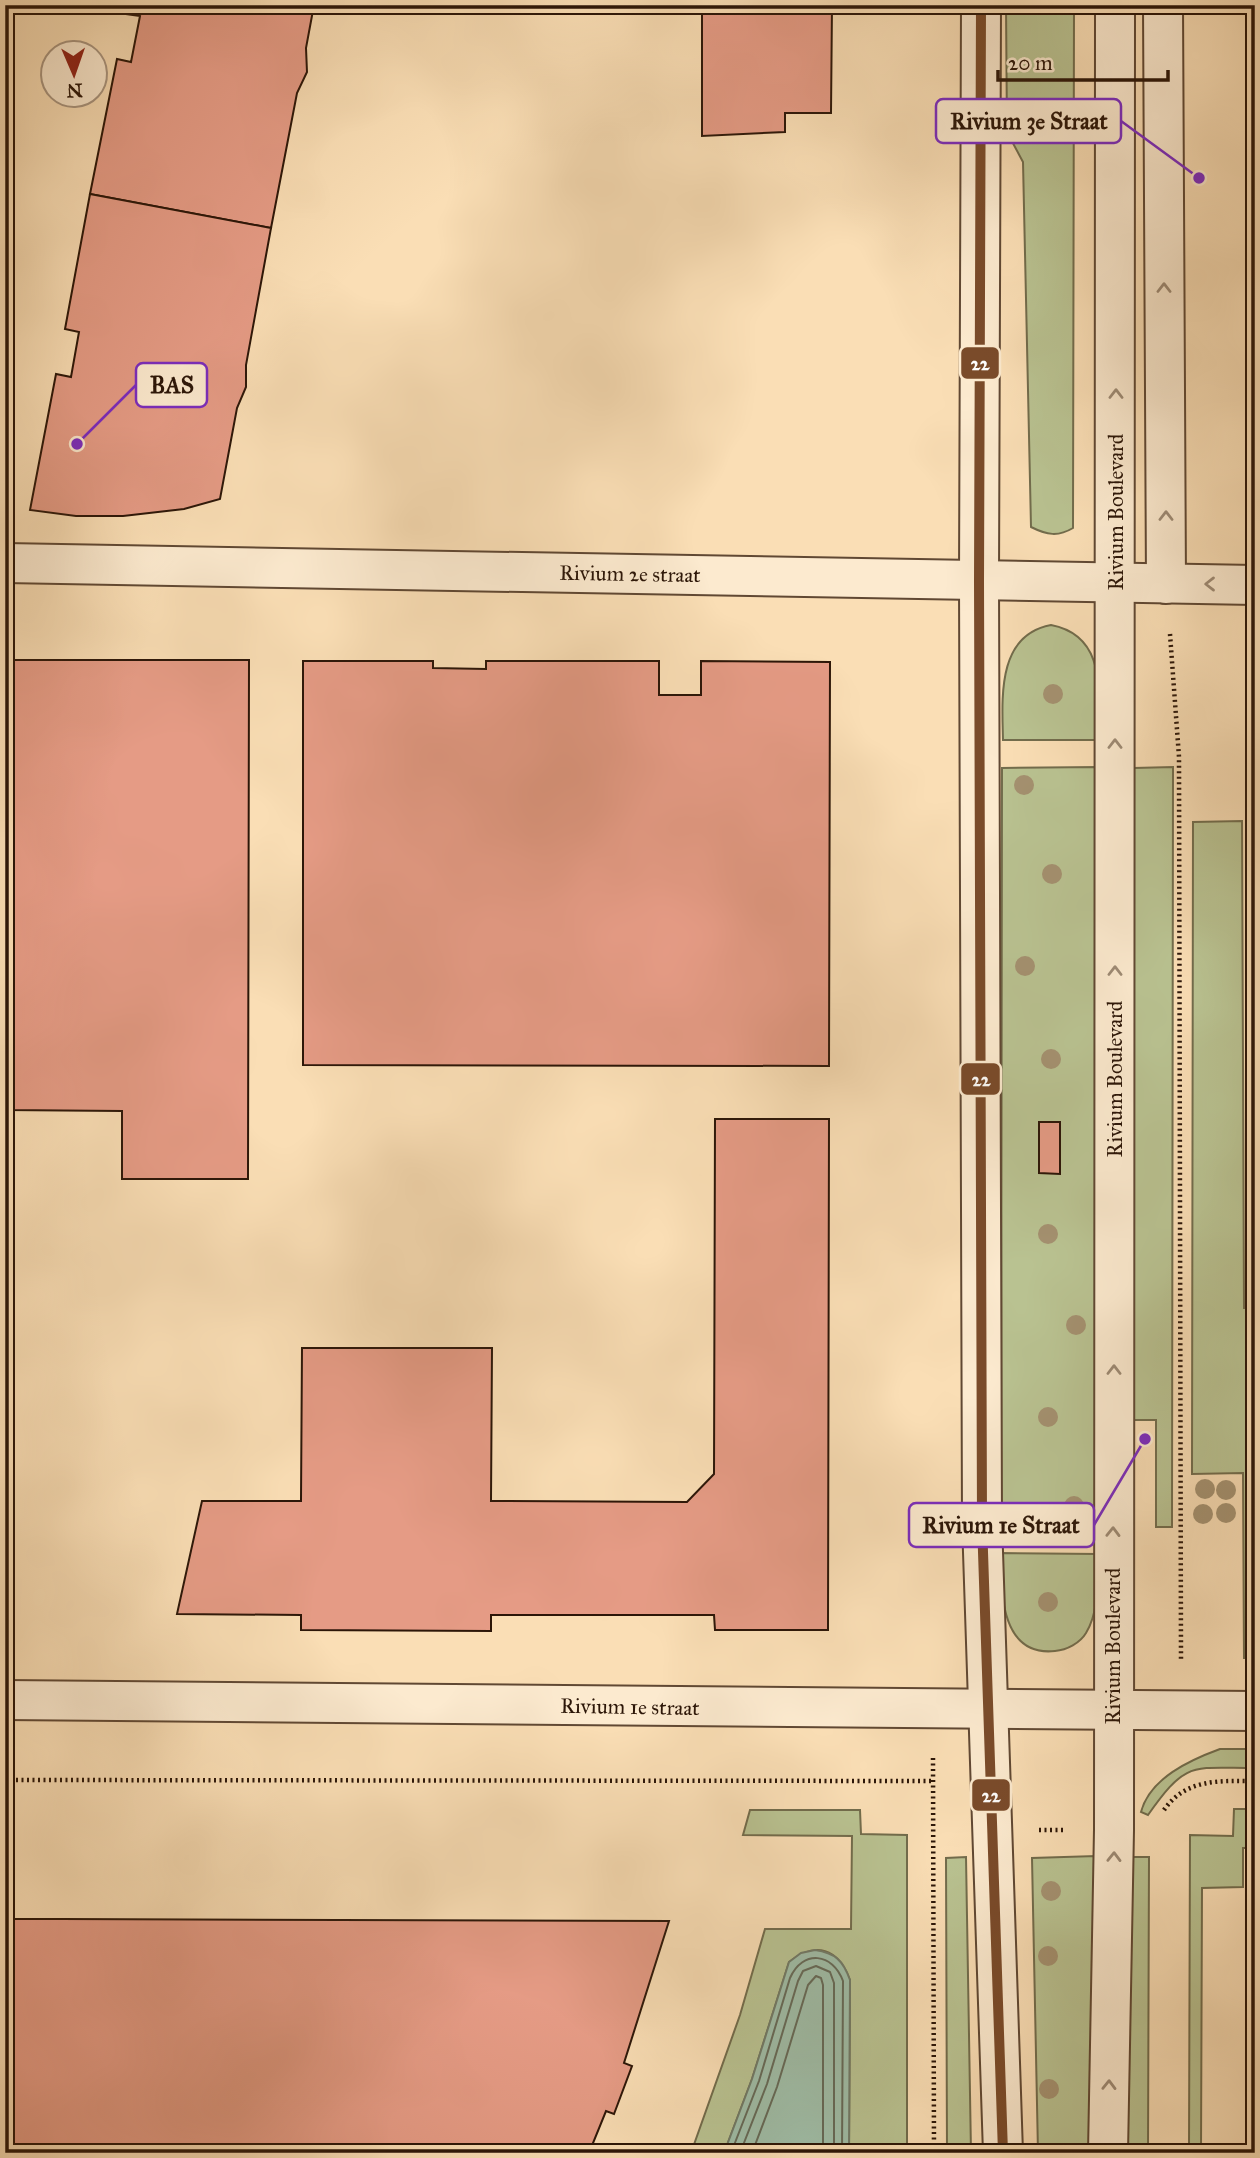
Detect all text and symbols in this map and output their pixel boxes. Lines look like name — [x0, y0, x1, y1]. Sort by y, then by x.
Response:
north arrow — [38, 38, 108, 108]
scale bar — [998, 38, 1167, 82]
text: 20 m — [1008, 50, 1053, 76]
text: N — [66, 79, 83, 102]
callout: Rivium 3e Straat — [936, 99, 1121, 143]
text: Rivium 3e Straat — [950, 107, 1109, 136]
one-way arrow — [1156, 283, 1172, 293]
line badge: 22 — [960, 346, 1000, 380]
text: 22 — [971, 352, 990, 375]
callout: BAS — [136, 363, 207, 407]
text: BAS — [150, 371, 194, 399]
one-way arrow — [1108, 388, 1124, 399]
street label: Rivium Boulevard — [1103, 433, 1129, 590]
one-way arrow — [1158, 510, 1174, 521]
street label: Rivium 2e straat — [559, 560, 701, 588]
one-way arrow — [1205, 577, 1216, 592]
one-way arrow — [1108, 738, 1123, 749]
one-way arrow — [1107, 966, 1123, 976]
street label: Rivium Boulevard — [1102, 1000, 1128, 1157]
line badge: 22 — [960, 1062, 1001, 1096]
text: 22 — [972, 1068, 991, 1091]
one-way arrow — [1106, 1365, 1122, 1375]
callout: Rivium 1e Straat — [909, 1503, 1094, 1547]
text: Rivium 1e Straat — [922, 1511, 1080, 1539]
one-way arrow — [1105, 1526, 1121, 1536]
street label: Rivium Boulevard — [1100, 1567, 1126, 1724]
street label: Rivium 1e straat — [560, 1693, 700, 1721]
line badge: 22 — [971, 1778, 1011, 1812]
text: 22 — [982, 1784, 1001, 1807]
one-way arrow — [1106, 1851, 1121, 1862]
one-way arrow — [1101, 2079, 1117, 2089]

